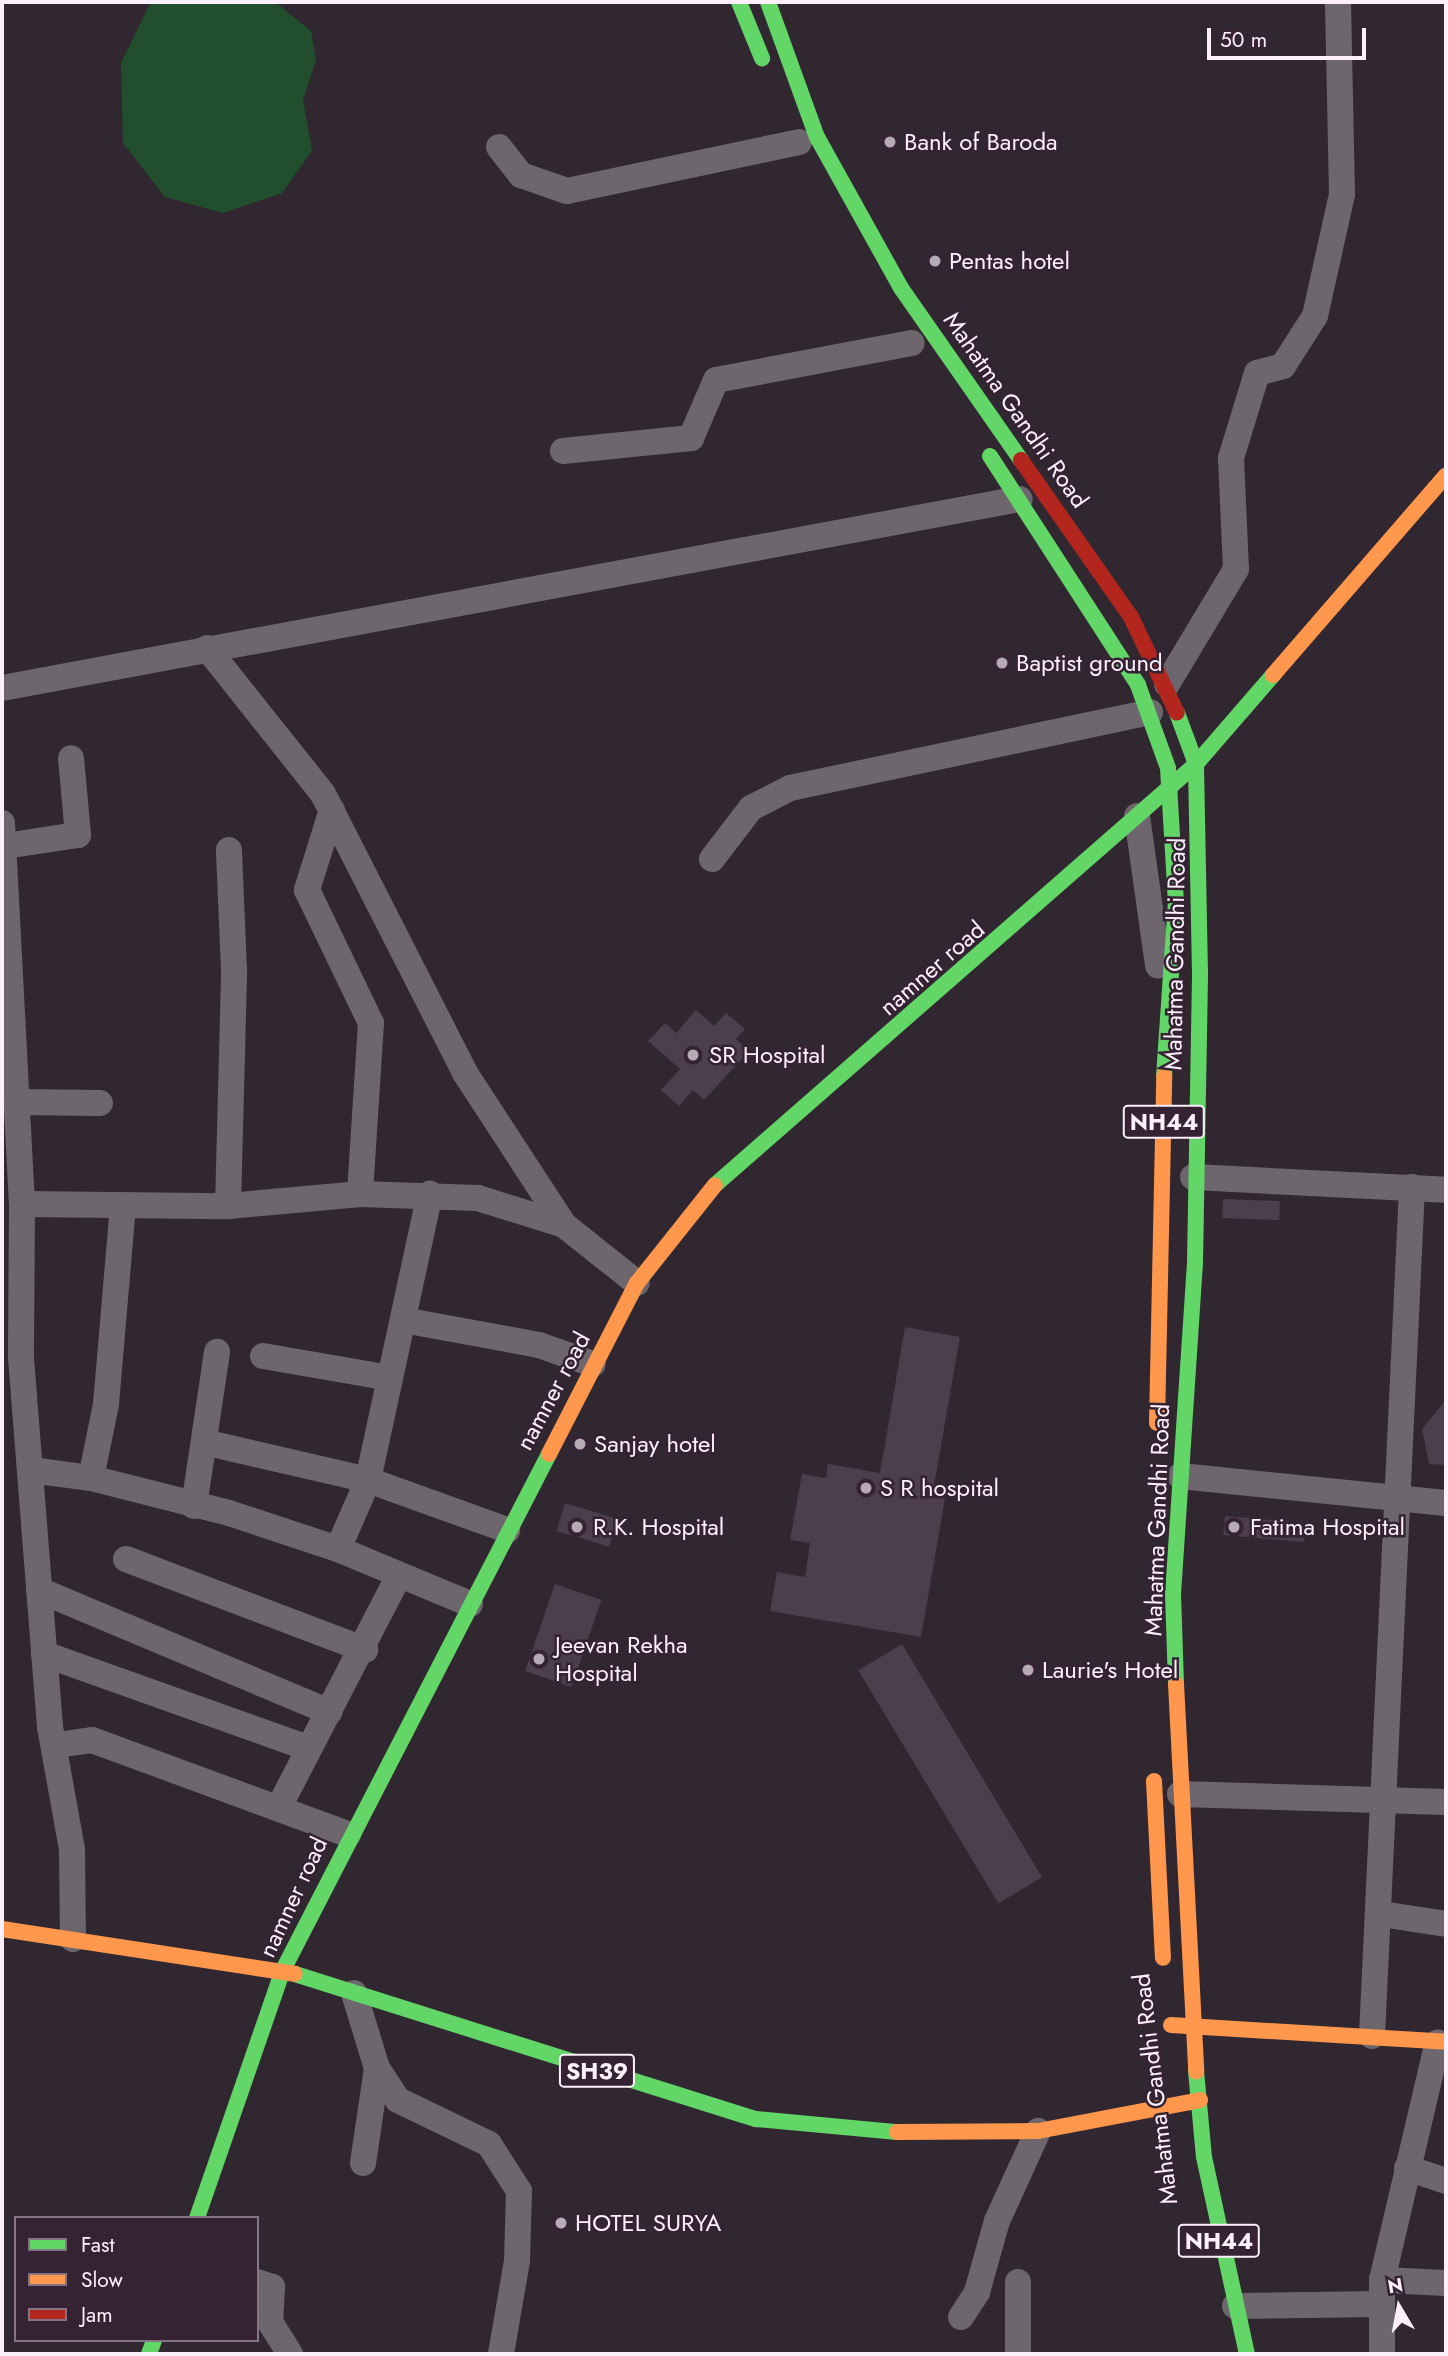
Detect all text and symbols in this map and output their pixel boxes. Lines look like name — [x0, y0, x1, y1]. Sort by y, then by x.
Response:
scale bar — [1210, 14, 1369, 58]
text: 50 m — [1220, 25, 1267, 55]
place label: Bank of Baroda — [904, 128, 1058, 156]
marker: Bank of Baroda — [882, 134, 898, 150]
place label: Pentas hotel — [949, 247, 1070, 275]
marker: Pentas hotel — [927, 253, 943, 269]
street label: Mahatma Gandhi Road — [938, 306, 1094, 514]
place label: Baptist ground — [1016, 649, 1163, 677]
marker: Baptist ground — [994, 655, 1010, 671]
street label: Mahatma Gandhi Road — [1159, 837, 1191, 1071]
street label: namner road — [874, 915, 990, 1021]
place label: SR Hospital — [709, 1041, 825, 1069]
marker: SR Hospital — [683, 1045, 703, 1065]
road number: NH44 — [1122, 1102, 1206, 1142]
street label: namner road — [510, 1327, 596, 1455]
street label: Mahatma Gandhi Road — [1139, 1403, 1175, 1637]
place label: Sanjay hotel — [594, 1430, 716, 1458]
marker: Sanjay hotel — [572, 1436, 588, 1452]
place label: S R hospital — [880, 1474, 999, 1502]
marker: S R hospital — [858, 1480, 874, 1496]
place label: R.K. Hospital — [593, 1513, 724, 1541]
place label: Fatima Hospital — [1250, 1513, 1405, 1541]
marker: R.K. Hospital — [567, 1517, 587, 1537]
marker: Fatima Hospital — [1224, 1517, 1244, 1537]
place label: Jeevan Rekha Hospital — [555, 1631, 688, 1687]
marker: Jeevan Rekha Hospital — [529, 1649, 549, 1669]
place label: Laurie's Hotel — [1042, 1656, 1178, 1684]
marker: Laurie's Hotel — [1020, 1662, 1036, 1678]
street label: namner road — [253, 1832, 333, 1962]
street label: Mahatma Gandhi Road — [1127, 1972, 1183, 2206]
road number: SH39 — [558, 2052, 636, 2090]
place label: HOTEL SURYA — [575, 2209, 721, 2237]
marker: HOTEL SURYA — [553, 2215, 569, 2231]
legend — [14, 2216, 259, 2342]
road number: NH44 — [1177, 2222, 1261, 2260]
text: Fast — [81, 2230, 114, 2260]
text: Slow — [81, 2265, 123, 2295]
text: N — [1385, 2271, 1405, 2300]
north arrow — [1364, 2272, 1434, 2342]
text: Jam — [81, 2300, 113, 2330]

